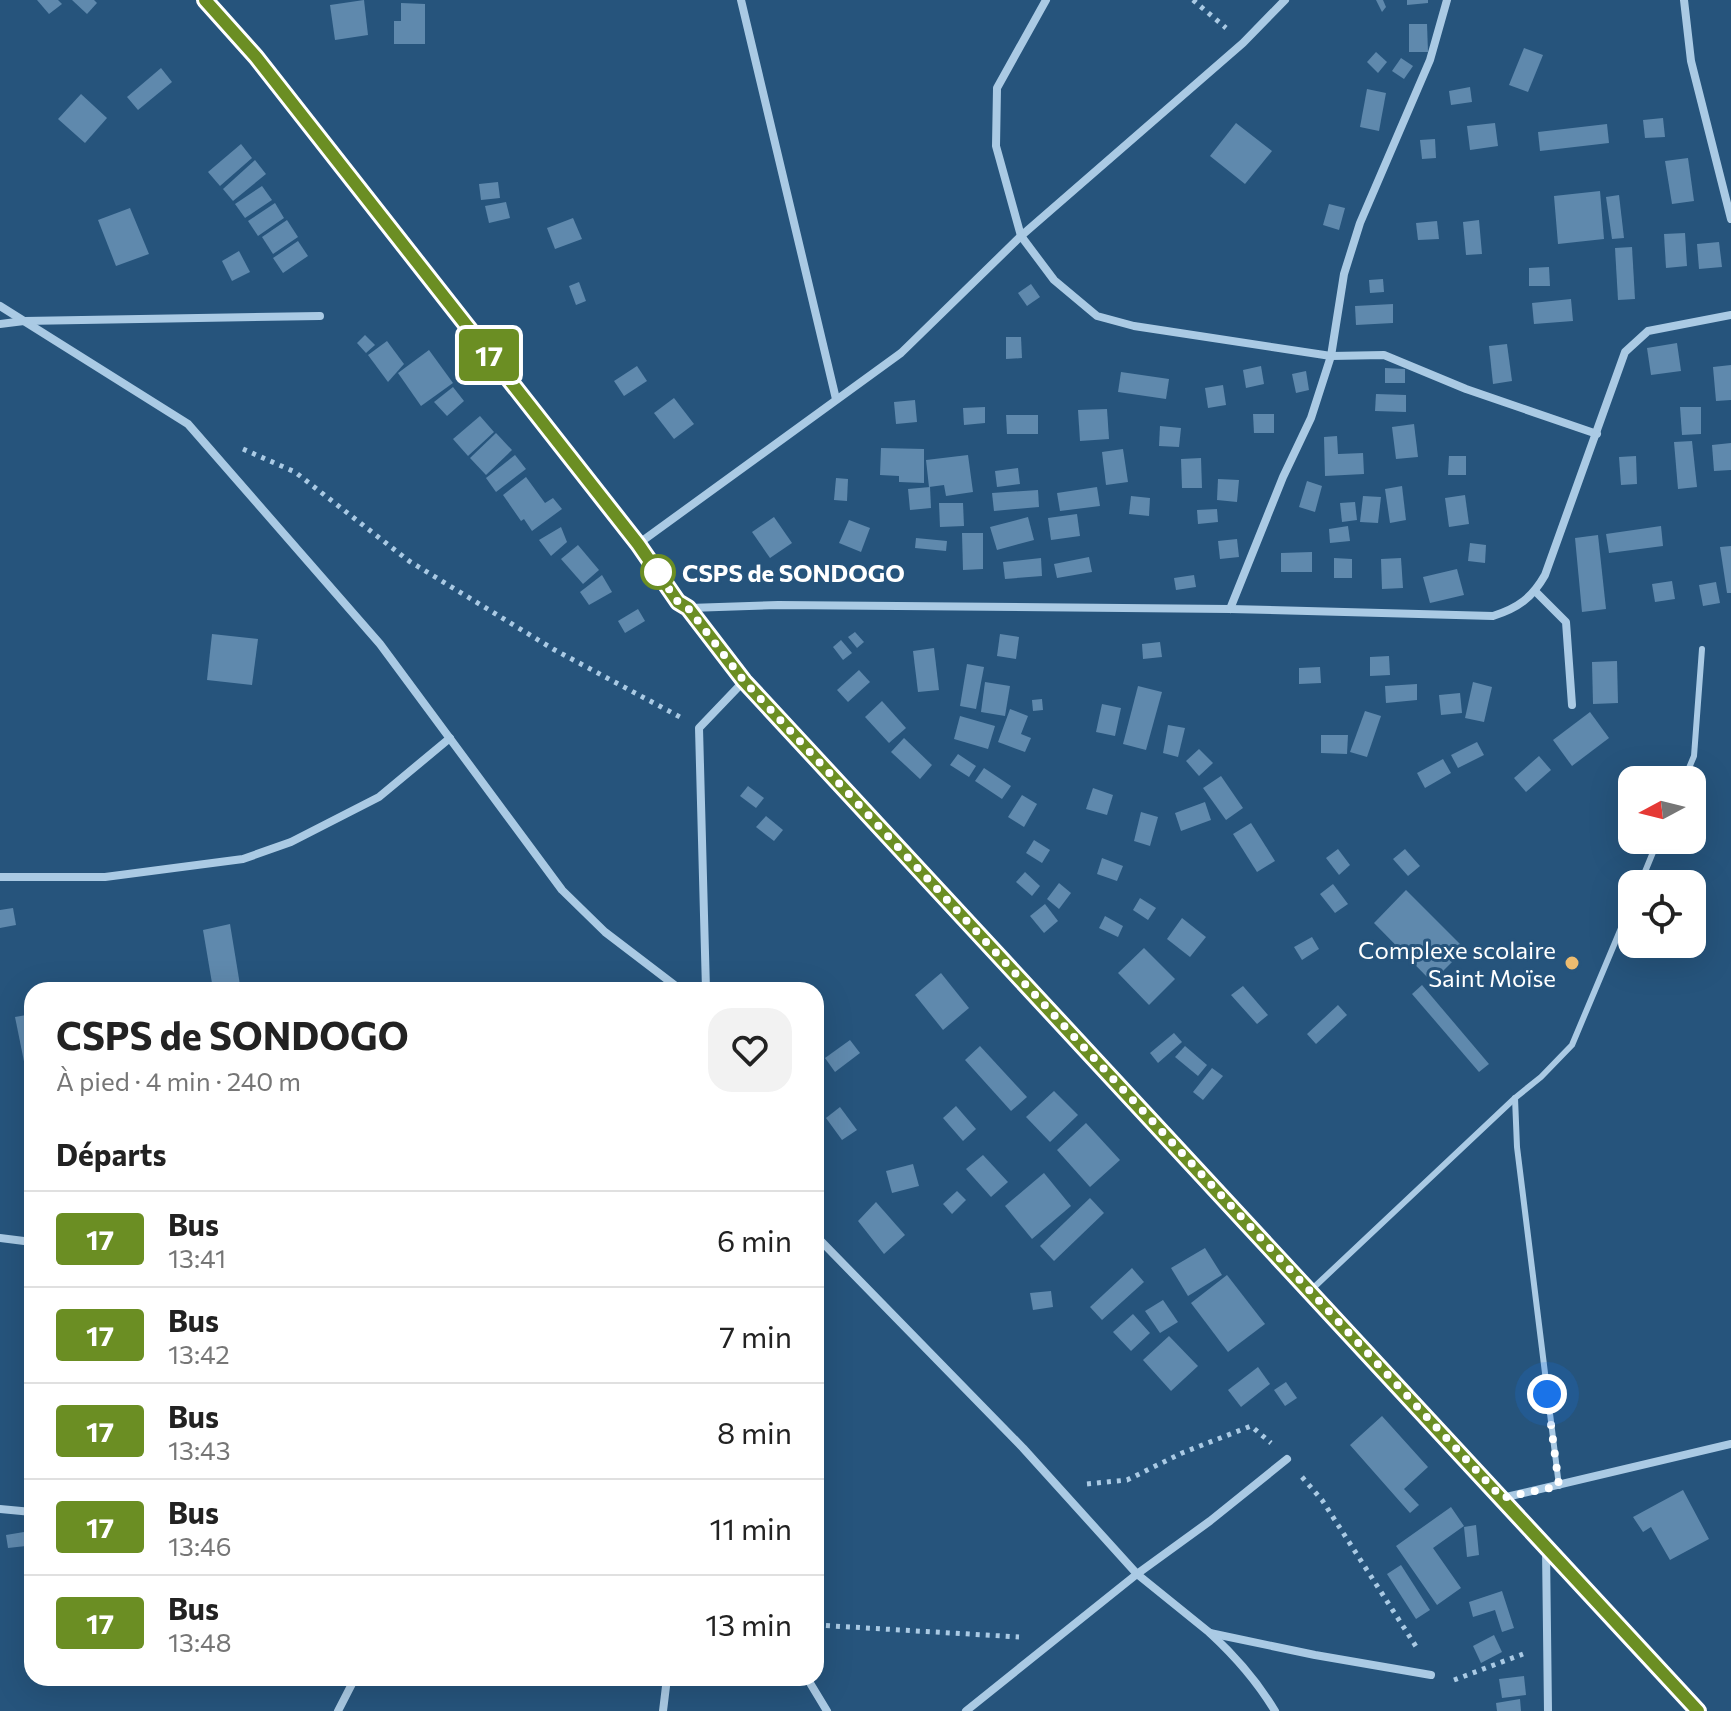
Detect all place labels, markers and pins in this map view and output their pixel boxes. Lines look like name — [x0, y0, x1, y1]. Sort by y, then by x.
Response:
marker: CSPS de SONDOGO — [641, 555, 675, 589]
place label: CSPS de SONDOGO — [682, 558, 905, 587]
place label: Complexe scolaire Saint Moïse — [1358, 935, 1556, 992]
marker: Complexe scolaire Saint Moïse — [1563, 954, 1581, 972]

